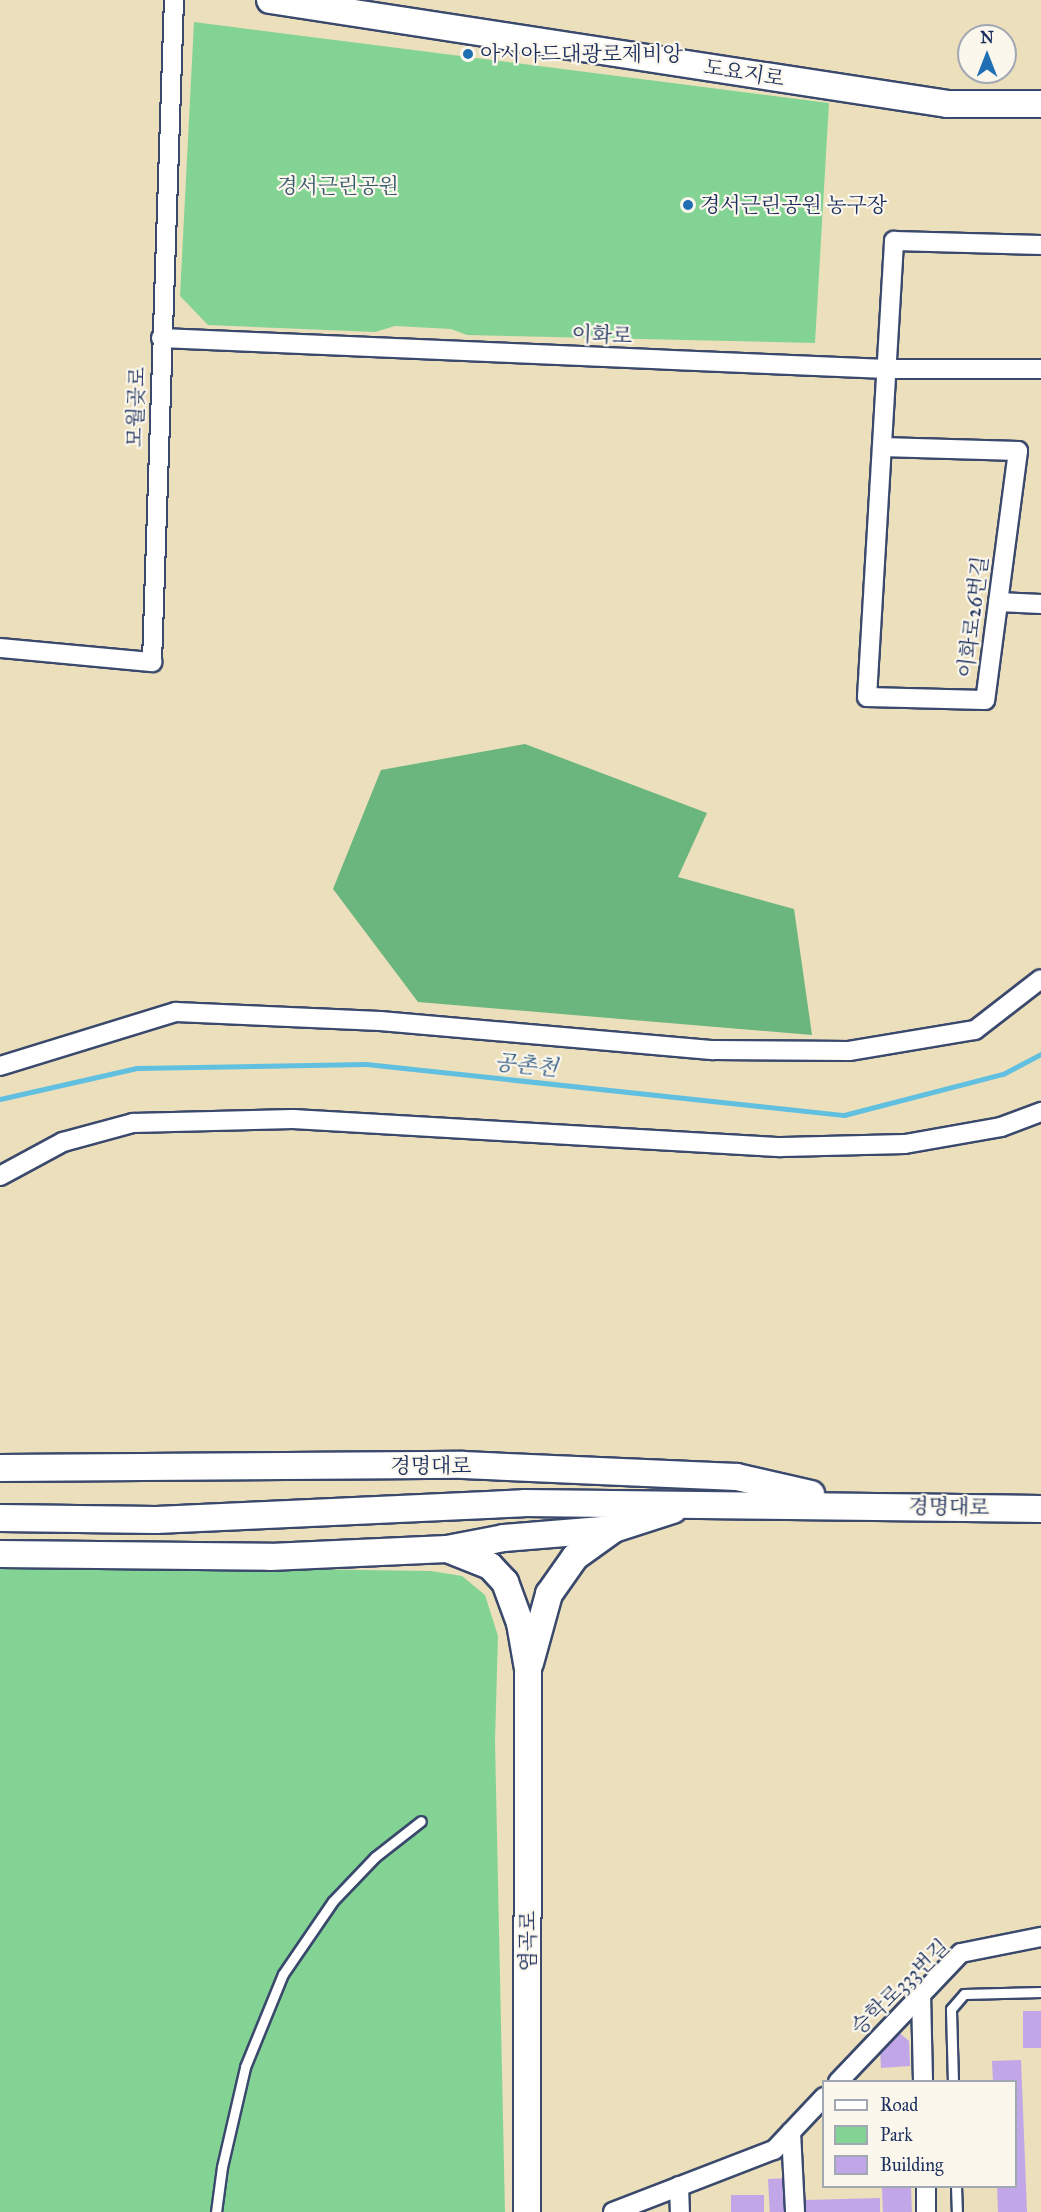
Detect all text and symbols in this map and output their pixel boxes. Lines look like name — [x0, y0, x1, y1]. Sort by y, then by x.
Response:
north arrow — [957, 24, 1017, 84]
text: N — [980, 28, 994, 47]
place label: 아시아드대광로제비앙 — [480, 41, 683, 67]
marker: 아시아드대광로제비앙 — [461, 47, 475, 61]
street label: 도요지로 — [702, 54, 786, 92]
park label: 경서근린공원 — [277, 173, 399, 199]
place label: 경서근린공원 농구장 — [700, 192, 887, 218]
marker: 경서근린공원 농구장 — [681, 198, 695, 212]
street label: 이화로 — [571, 321, 633, 349]
street label: 모월곶로 — [122, 366, 150, 448]
street label: 이화로26번길 — [953, 555, 993, 679]
water label: 공촌천 — [493, 1049, 559, 1081]
street label: 경명대로 — [390, 1453, 472, 1479]
street label: 경명대로 — [908, 1494, 990, 1520]
street label: 염곡로 — [515, 1911, 541, 1971]
street label: 승학로333번길 — [846, 1934, 954, 2040]
legend — [822, 2080, 1017, 2188]
text: Road — [880, 2094, 918, 2116]
text: Park — [880, 2124, 913, 2146]
text: Building — [880, 2154, 943, 2176]

